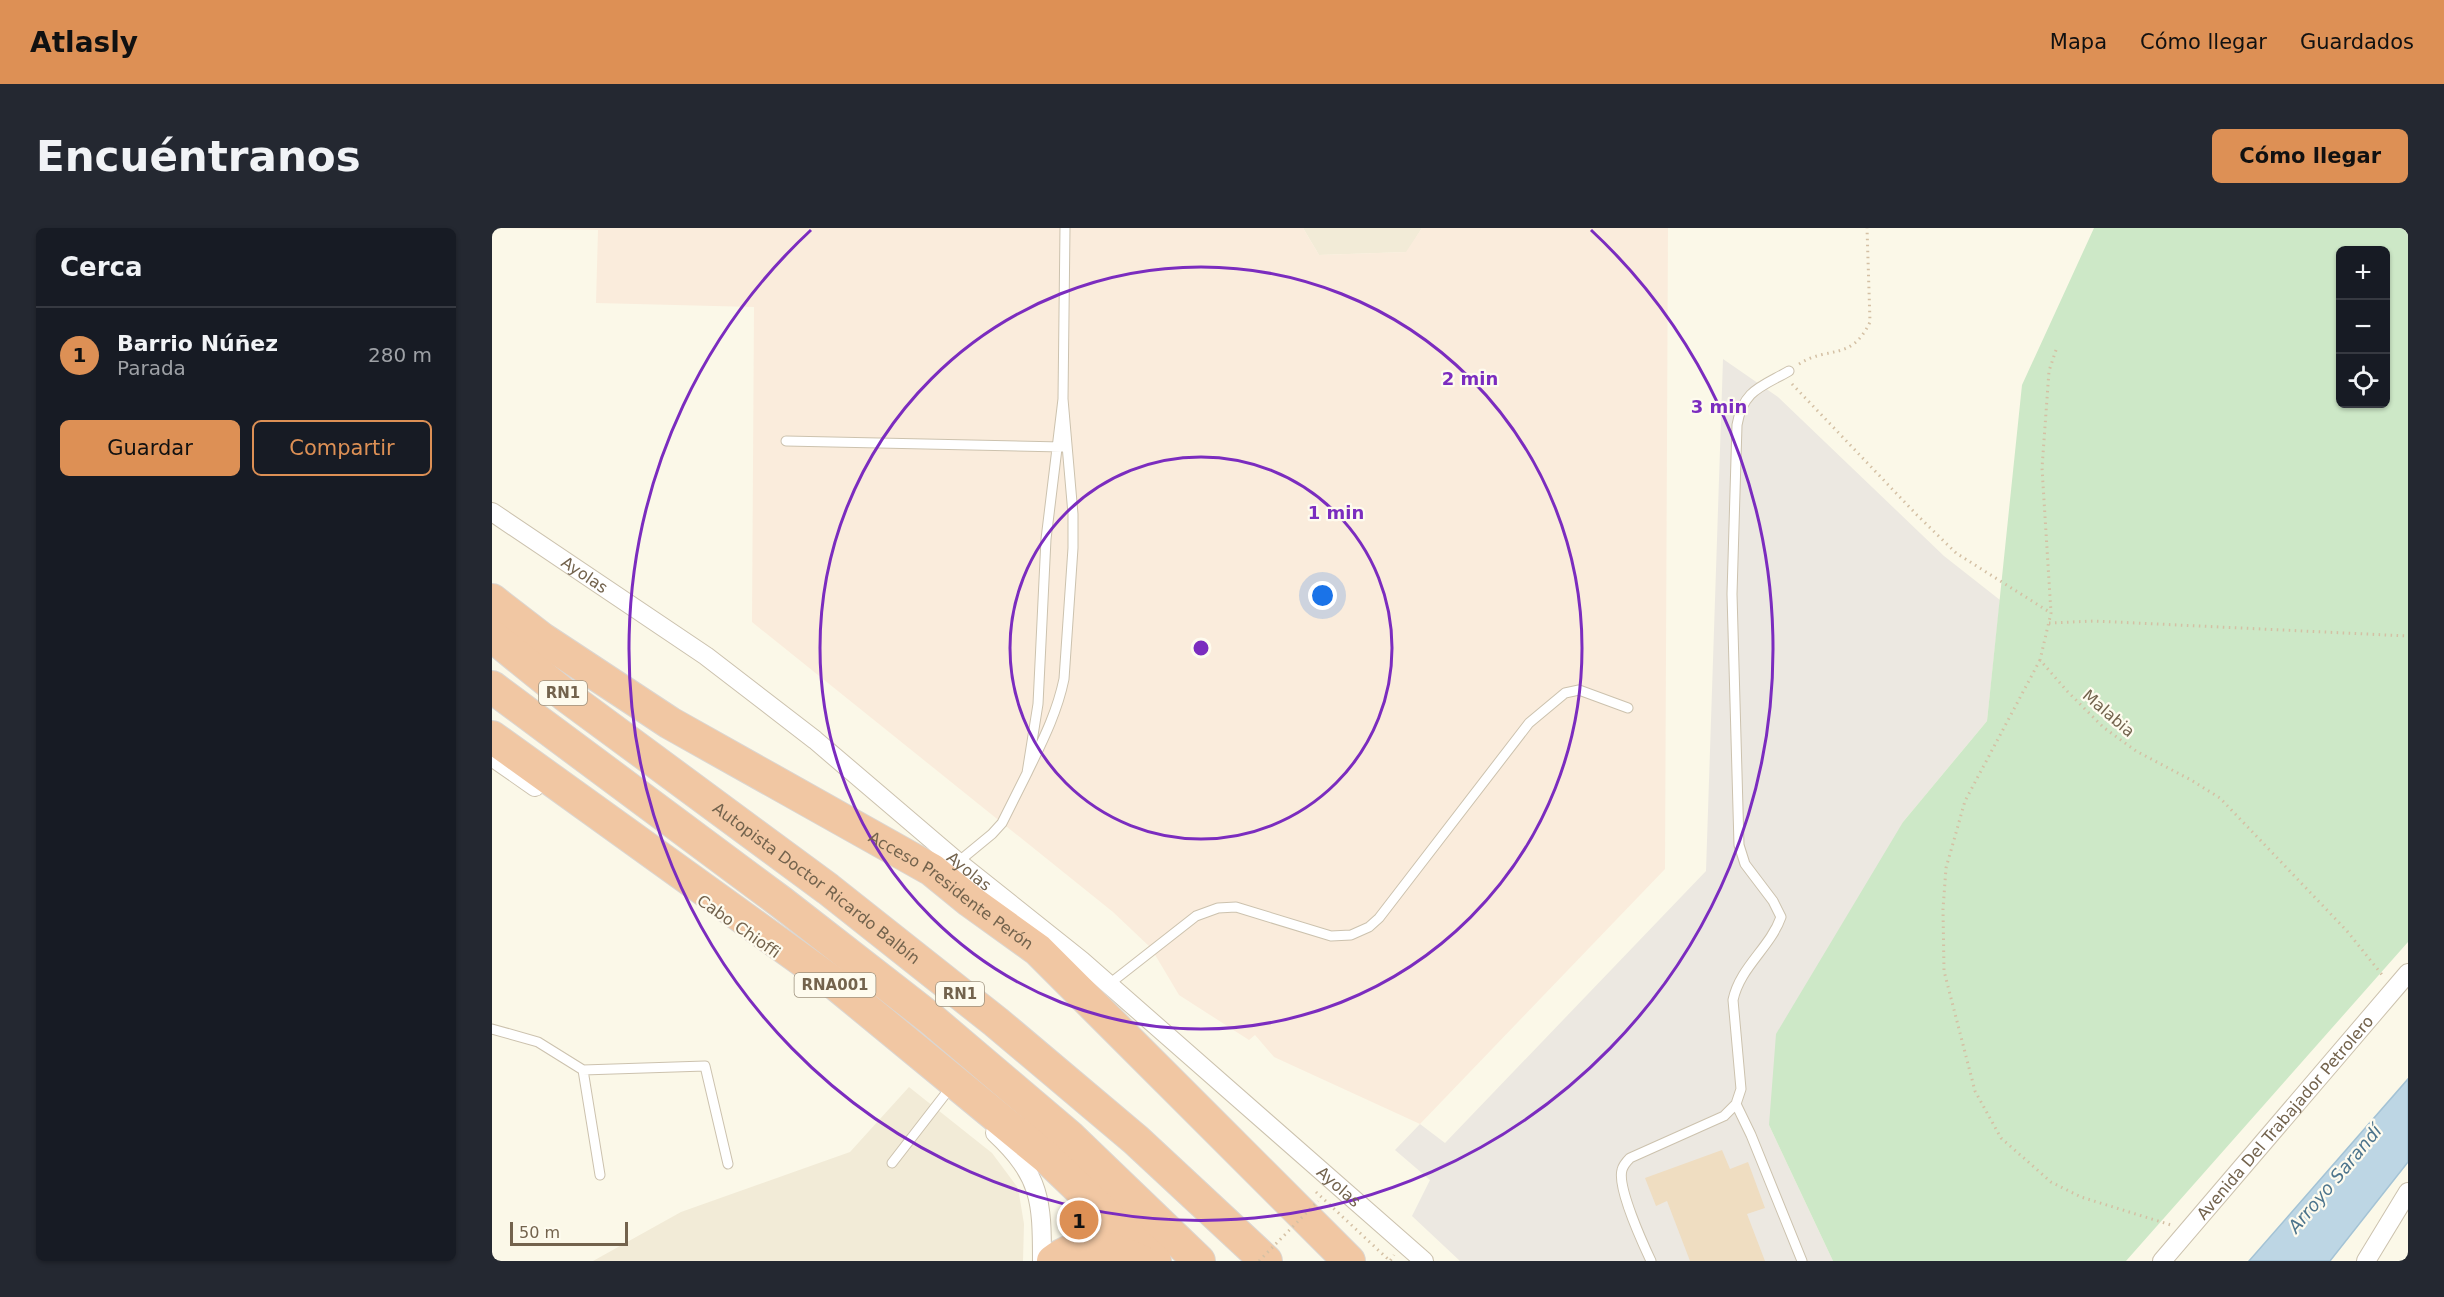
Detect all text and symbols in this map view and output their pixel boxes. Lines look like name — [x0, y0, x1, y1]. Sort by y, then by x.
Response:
text: Atlasly — [30, 26, 138, 59]
text: Mapa — [2050, 30, 2107, 54]
text: Cómo llegar — [2140, 30, 2267, 54]
text: Guardados — [2300, 30, 2414, 54]
button: Cómo llegar — [2212, 129, 2408, 183]
text: Encuéntranos — [36, 132, 361, 181]
map controls — [2336, 246, 2390, 408]
button: + — [2336, 246, 2390, 300]
text: Cerca — [60, 252, 143, 282]
button: − — [2336, 300, 2390, 354]
text: Barrio Núñez — [117, 331, 278, 356]
text: 1 — [73, 343, 86, 367]
text: 280 m — [368, 343, 432, 367]
button: locate — [2336, 354, 2390, 408]
text: Parada — [117, 356, 186, 380]
text: 2 min — [1442, 368, 1498, 389]
text: 3 min — [1691, 396, 1747, 417]
button: Guardar — [60, 420, 240, 476]
button: Compartir — [252, 420, 432, 476]
text: 1 min — [1308, 502, 1364, 523]
street label: Ayolas — [558, 553, 611, 597]
your location — [1308, 581, 1337, 610]
centre of rings — [1191, 638, 1211, 658]
road number: RN1 — [539, 681, 587, 705]
street label: Malabia — [2079, 686, 2138, 741]
street label: Autopista Doctor Ricardo Balbín — [709, 798, 924, 968]
street label: Acceso Presidente Perón — [865, 827, 1037, 954]
street label: Ayolas — [943, 848, 995, 895]
street label: Cabo Chioffi — [693, 891, 784, 962]
road number: RNA001 — [794, 973, 876, 997]
road number: RN1 — [936, 982, 984, 1006]
street label: Avenida Del Trabajador Petrolero — [2193, 1012, 2377, 1223]
water label: Arroyo Sarandí — [2283, 1118, 2388, 1238]
street label: Ayolas — [1313, 1163, 1364, 1211]
pin: 1 — [1060, 1198, 1098, 1242]
scale bar — [510, 1219, 628, 1246]
text: 50 m — [519, 1223, 560, 1242]

